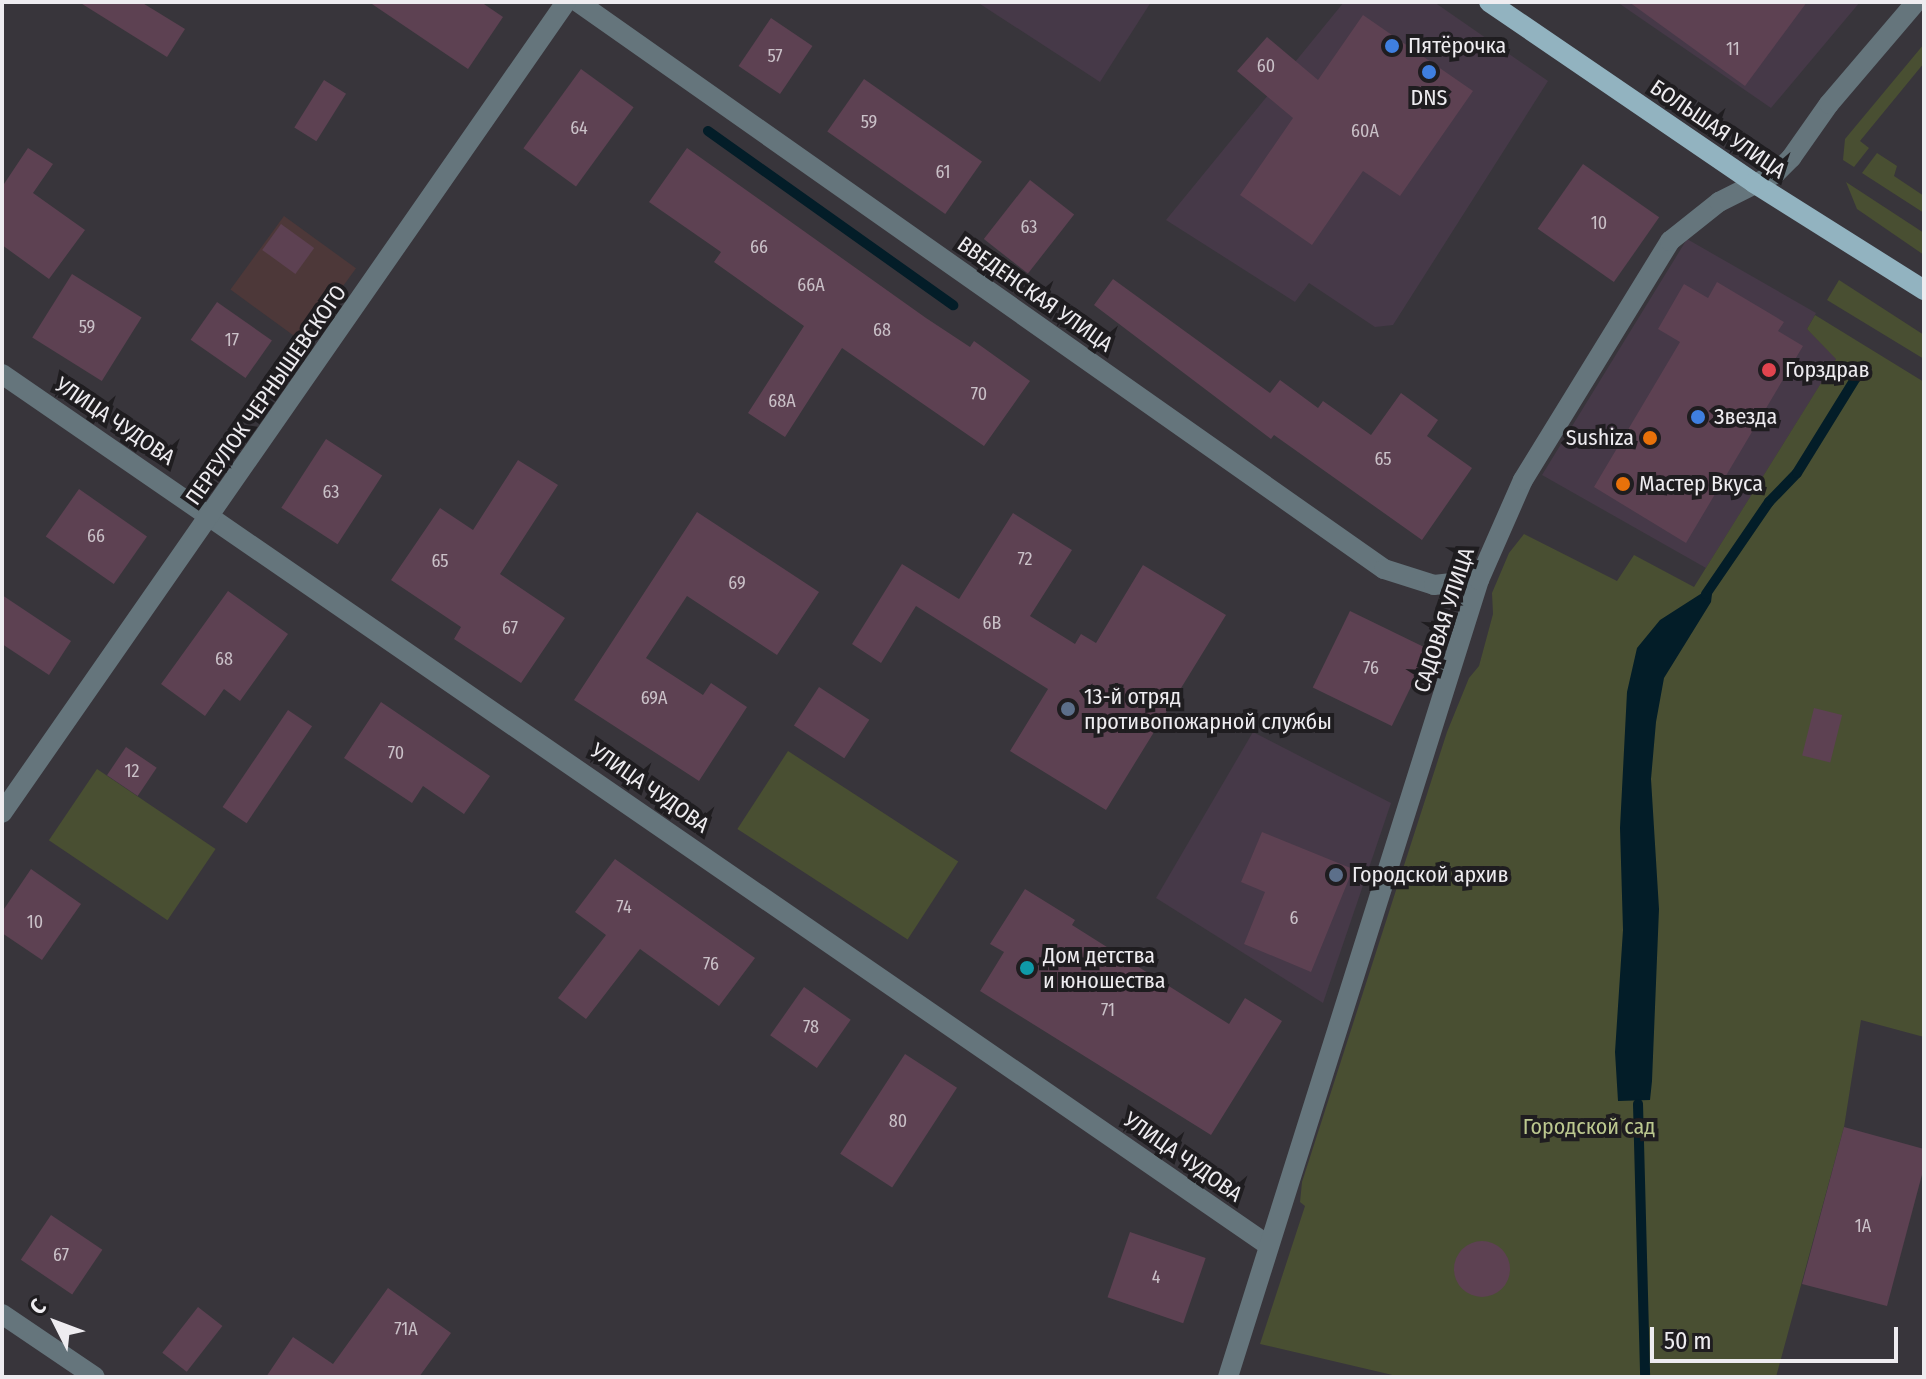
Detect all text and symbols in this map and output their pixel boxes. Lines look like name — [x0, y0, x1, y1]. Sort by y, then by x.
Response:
place label: Пятёрочка — [1408, 33, 1506, 59]
marker: Пятёрочка — [1383, 37, 1401, 55]
house number: 11 — [1726, 38, 1740, 60]
house number: 57 — [767, 45, 783, 67]
house number: 60 — [1257, 55, 1275, 77]
marker: DNS — [1420, 63, 1438, 81]
street label: БОЛЬШАЯ УЛИЦА — [1645, 74, 1791, 184]
place label: DNS — [1410, 85, 1448, 111]
house number: 59 — [861, 111, 877, 133]
house number: 64 — [570, 117, 588, 139]
house number: 60А — [1351, 120, 1379, 142]
house number: 61 — [935, 161, 951, 183]
house number: 10 — [1591, 212, 1607, 234]
house number: 63 — [1021, 216, 1037, 238]
street label: ВВЕДЕНСКАЯ УЛИЦА — [952, 231, 1118, 357]
house number: 66 — [750, 236, 768, 258]
house number: 66А — [797, 274, 825, 296]
street label: ПЕРЕУЛОК ЧЕРНЫШЕВСКОГО — [180, 280, 352, 510]
house number: 59 — [79, 316, 95, 338]
house number: 68 — [873, 319, 891, 341]
house number: 17 — [225, 329, 239, 351]
place label: Горздрав — [1785, 357, 1870, 383]
marker: Горздрав — [1760, 361, 1778, 379]
street label: УЛИЦА ЧУДОВА — [50, 371, 180, 471]
house number: 70 — [971, 383, 987, 405]
house number: 68А — [768, 390, 796, 412]
place label: Звезда — [1714, 404, 1777, 430]
marker: Звезда — [1689, 408, 1707, 426]
place label: Sushiza — [1566, 425, 1634, 451]
marker: Sushiza — [1641, 429, 1659, 447]
house number: 65 — [1374, 448, 1392, 470]
place label: Мастер Вкуса — [1639, 471, 1763, 497]
marker: Мастер Вкуса — [1614, 475, 1632, 493]
house number: 63 — [323, 481, 339, 503]
house number: 66 — [87, 525, 105, 547]
street label: САДОВАЯ УЛИЦА — [1408, 544, 1480, 696]
house number: 72 — [1017, 548, 1033, 570]
house number: 65 — [431, 550, 449, 572]
house number: 69 — [728, 572, 746, 594]
house number: 6В — [983, 612, 1001, 634]
house number: 67 — [502, 617, 518, 639]
house number: 68 — [215, 648, 233, 670]
house number: 76 — [1363, 657, 1379, 679]
place label: 13-й отряд противопожарной службы — [1084, 683, 1332, 734]
house number: 69А — [641, 687, 667, 709]
marker: 13-й отряд противопожарной службы — [1059, 700, 1077, 718]
street label: УЛИЦА ЧУДОВА — [586, 738, 714, 838]
house number: 70 — [388, 742, 404, 764]
house number: 12 — [125, 760, 139, 782]
place label: Городской архив — [1352, 862, 1508, 888]
marker: Городской архив — [1327, 866, 1345, 884]
house number: 74 — [616, 896, 632, 918]
house number: 6 — [1290, 907, 1298, 929]
house number: 10 — [27, 911, 43, 933]
place label: Дом детства и юношества — [1043, 942, 1165, 994]
house number: 76 — [703, 953, 719, 975]
marker: Дом детства и юношества — [1018, 959, 1036, 977]
house number: 71 — [1101, 999, 1115, 1021]
house number: 78 — [803, 1016, 819, 1038]
street label: УЛИЦА ЧУДОВА — [1119, 1107, 1247, 1207]
house number: 80 — [889, 1110, 907, 1132]
park label: Городской сад — [1523, 1114, 1655, 1140]
house number: 1А — [1855, 1215, 1871, 1237]
house number: 67 — [53, 1244, 69, 1266]
house number: 4 — [1152, 1266, 1160, 1288]
north arrow — [16, 1283, 96, 1363]
text: С — [24, 1293, 52, 1320]
scale bar — [1654, 1311, 1902, 1361]
house number: 71А — [394, 1318, 418, 1340]
text: 50 m — [1664, 1327, 1712, 1355]

